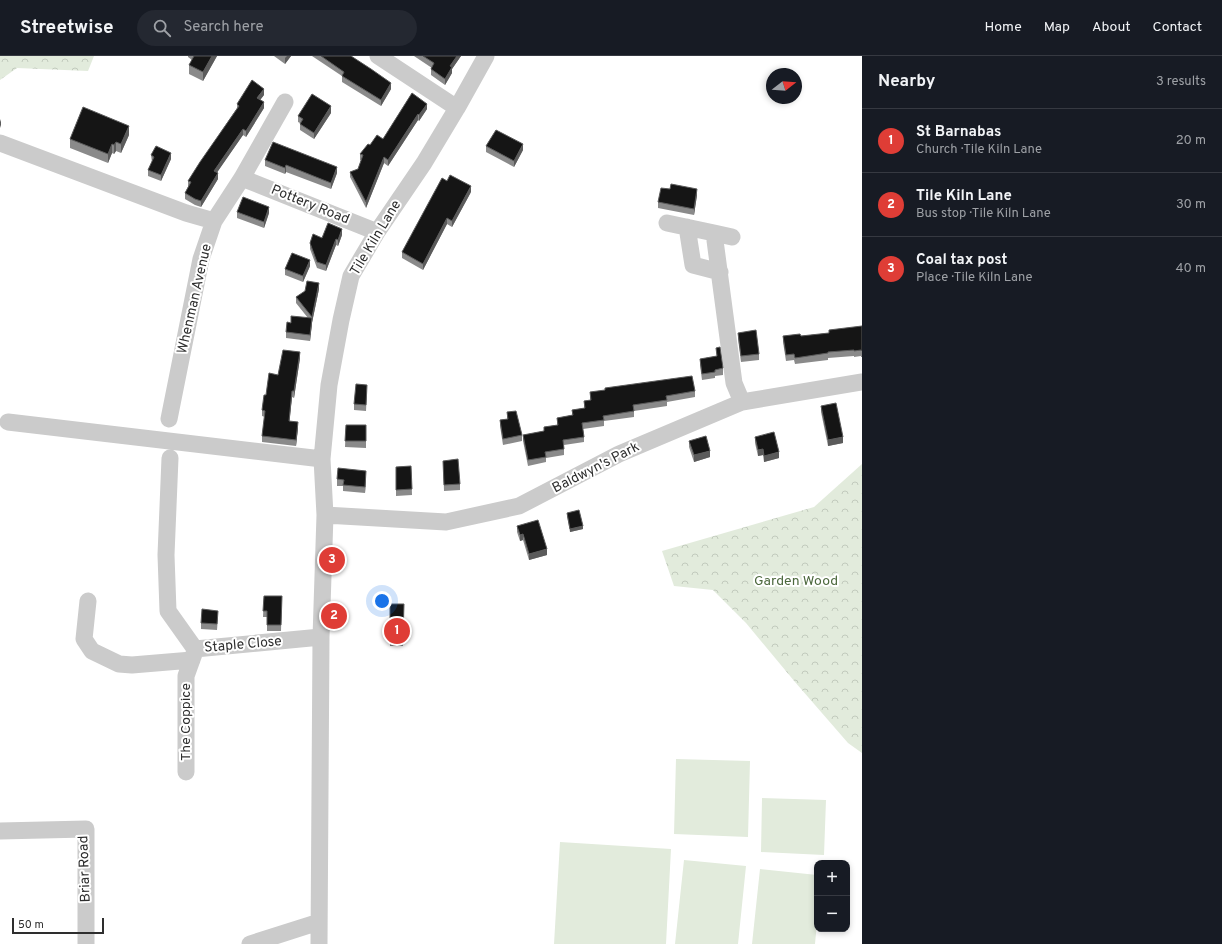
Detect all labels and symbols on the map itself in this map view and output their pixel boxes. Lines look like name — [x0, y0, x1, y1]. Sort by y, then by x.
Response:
north arrow — [766, 68, 802, 104]
street label: Pottery Road — [268, 182, 352, 228]
street label: Tile Kiln Lane — [347, 197, 405, 279]
street label: Whenman Avenue — [174, 242, 216, 356]
street label: Baldwyn's Park — [550, 439, 642, 497]
pin: 3 — [319, 545, 345, 575]
park label: Garden Wood — [754, 573, 838, 590]
your location — [372, 591, 392, 611]
pin: 2 — [321, 601, 347, 631]
pin: 1 — [384, 616, 410, 646]
street label: Staple Close — [204, 633, 282, 657]
street label: The Coppice — [178, 683, 195, 761]
street label: Briar Road — [75, 835, 95, 903]
scale bar — [12, 916, 104, 935]

